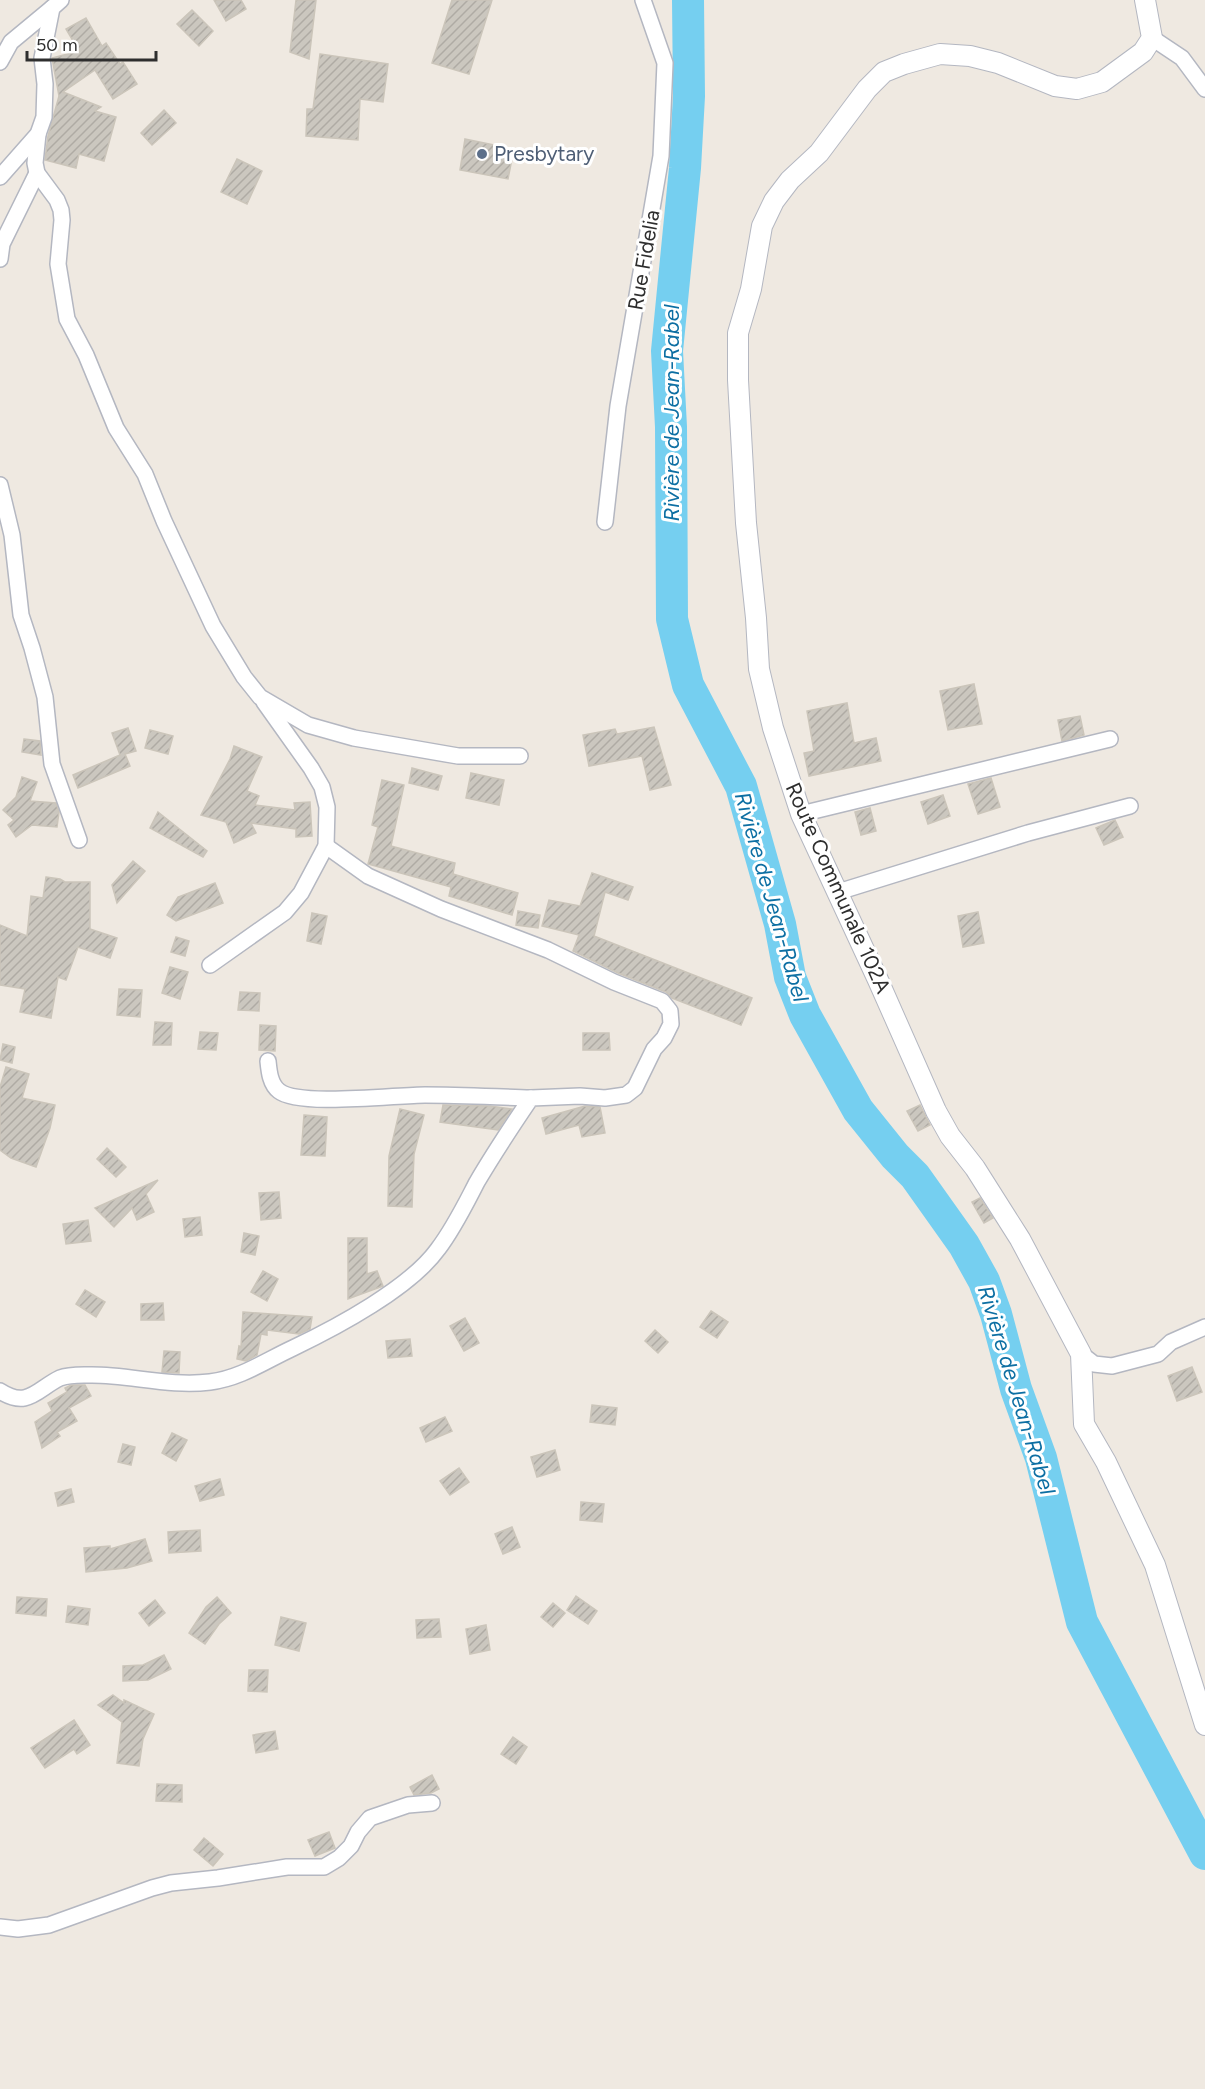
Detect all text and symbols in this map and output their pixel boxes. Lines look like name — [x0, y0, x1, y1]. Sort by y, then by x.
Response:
scale bar — [27, 24, 156, 62]
text: 50 m — [36, 34, 78, 56]
place label: Presbytary — [494, 141, 594, 166]
marker: Presbytary — [475, 147, 489, 161]
street label: Rue Fidelia — [622, 208, 665, 312]
water label: Rivière de Jean-Rabel — [658, 304, 685, 522]
street label: Route Communale 102A — [781, 778, 896, 997]
water label: Rivière de Jean-Rabel — [729, 789, 814, 1005]
water label: Rivière de Jean-Rabel — [972, 1282, 1061, 1498]

